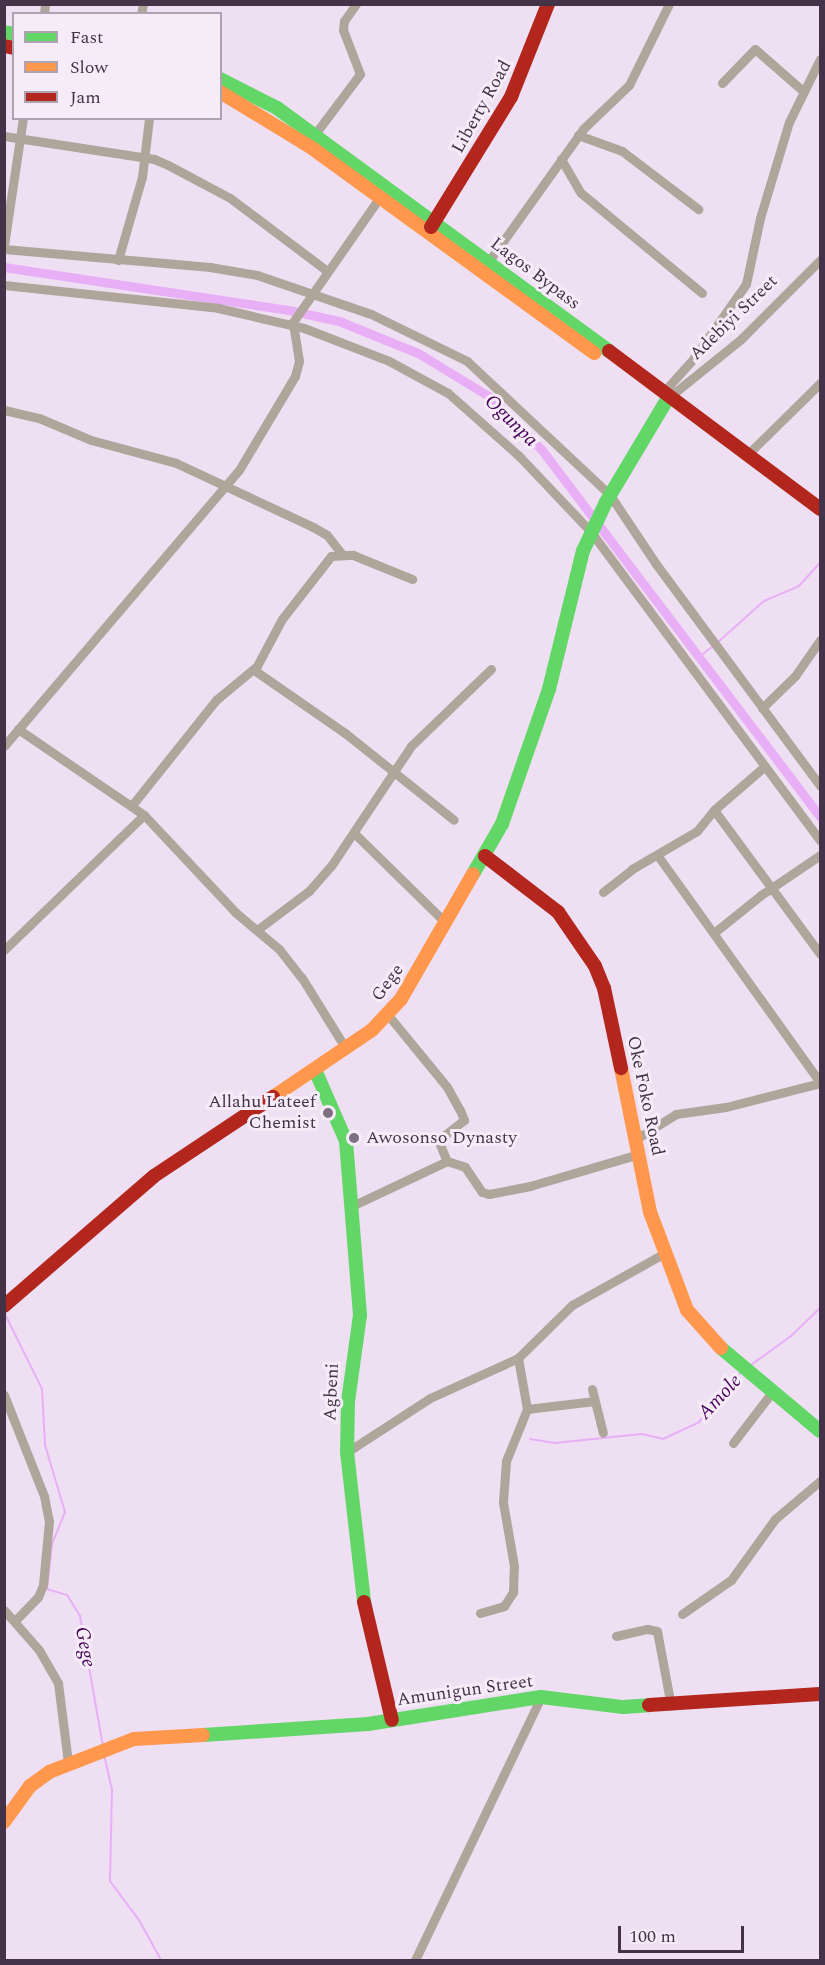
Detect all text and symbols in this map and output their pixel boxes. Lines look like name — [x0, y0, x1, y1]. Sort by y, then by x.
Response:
legend — [12, 12, 222, 120]
text: Fast — [70, 24, 103, 51]
text: Slow — [70, 54, 108, 81]
street label: Liberty Road — [448, 57, 516, 157]
text: Jam — [70, 84, 101, 111]
street label: Lagos Bypass — [486, 233, 584, 315]
street label: Adebiyi Street — [686, 271, 782, 365]
water label: Ogunpa — [479, 390, 543, 452]
street label: Gege — [367, 960, 409, 1006]
street label: Oke Foko Road — [622, 1034, 668, 1158]
place label: Allahu Lateef Chemist — [208, 1092, 316, 1134]
marker: Allahu Lateef Chemist — [321, 1106, 335, 1120]
place label: Awosonso Dynasty — [366, 1127, 517, 1149]
marker: Awosonso Dynasty — [347, 1131, 361, 1145]
street label: Agbeni — [320, 1363, 344, 1421]
water label: Amole — [693, 1369, 747, 1425]
water label: Gege — [69, 1625, 101, 1669]
street label: Amunigun Street — [396, 1671, 534, 1711]
scale bar — [621, 1914, 747, 1952]
text: 100 m — [629, 1923, 676, 1950]

